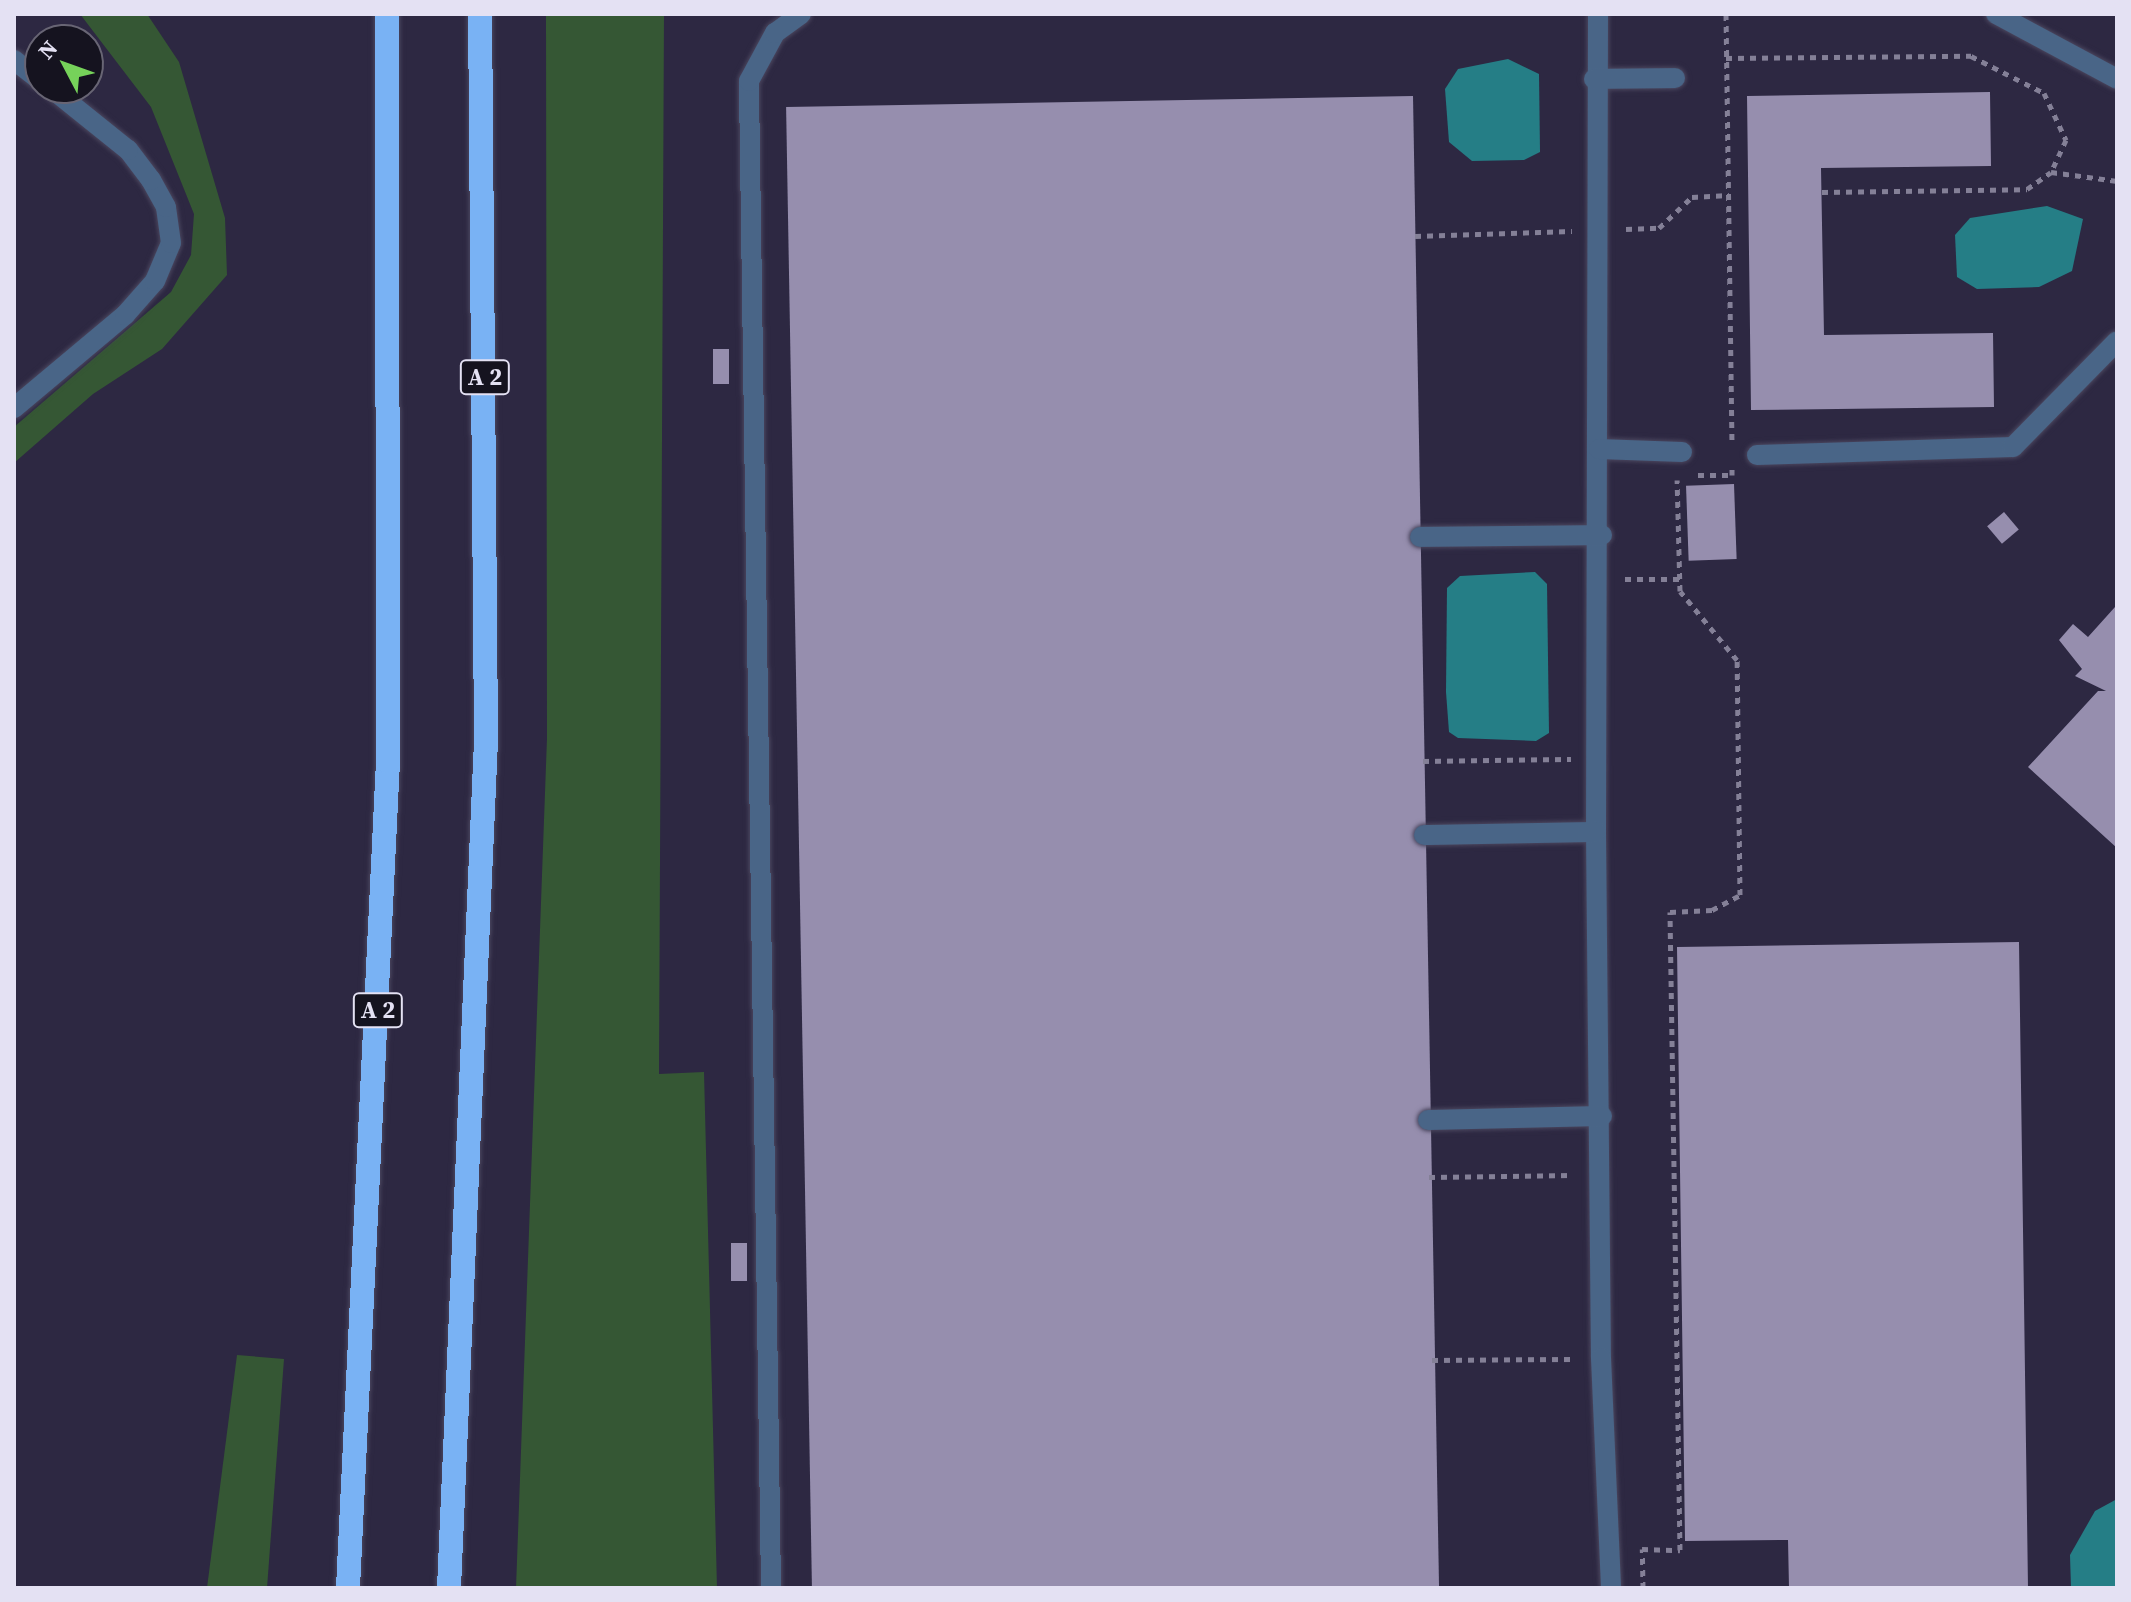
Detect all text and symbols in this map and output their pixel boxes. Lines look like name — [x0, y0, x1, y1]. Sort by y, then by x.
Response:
north arrow — [24, 24, 104, 104]
text: N — [31, 34, 64, 65]
road number: A 2 — [459, 357, 511, 397]
road number: A 2 — [352, 990, 404, 1030]

